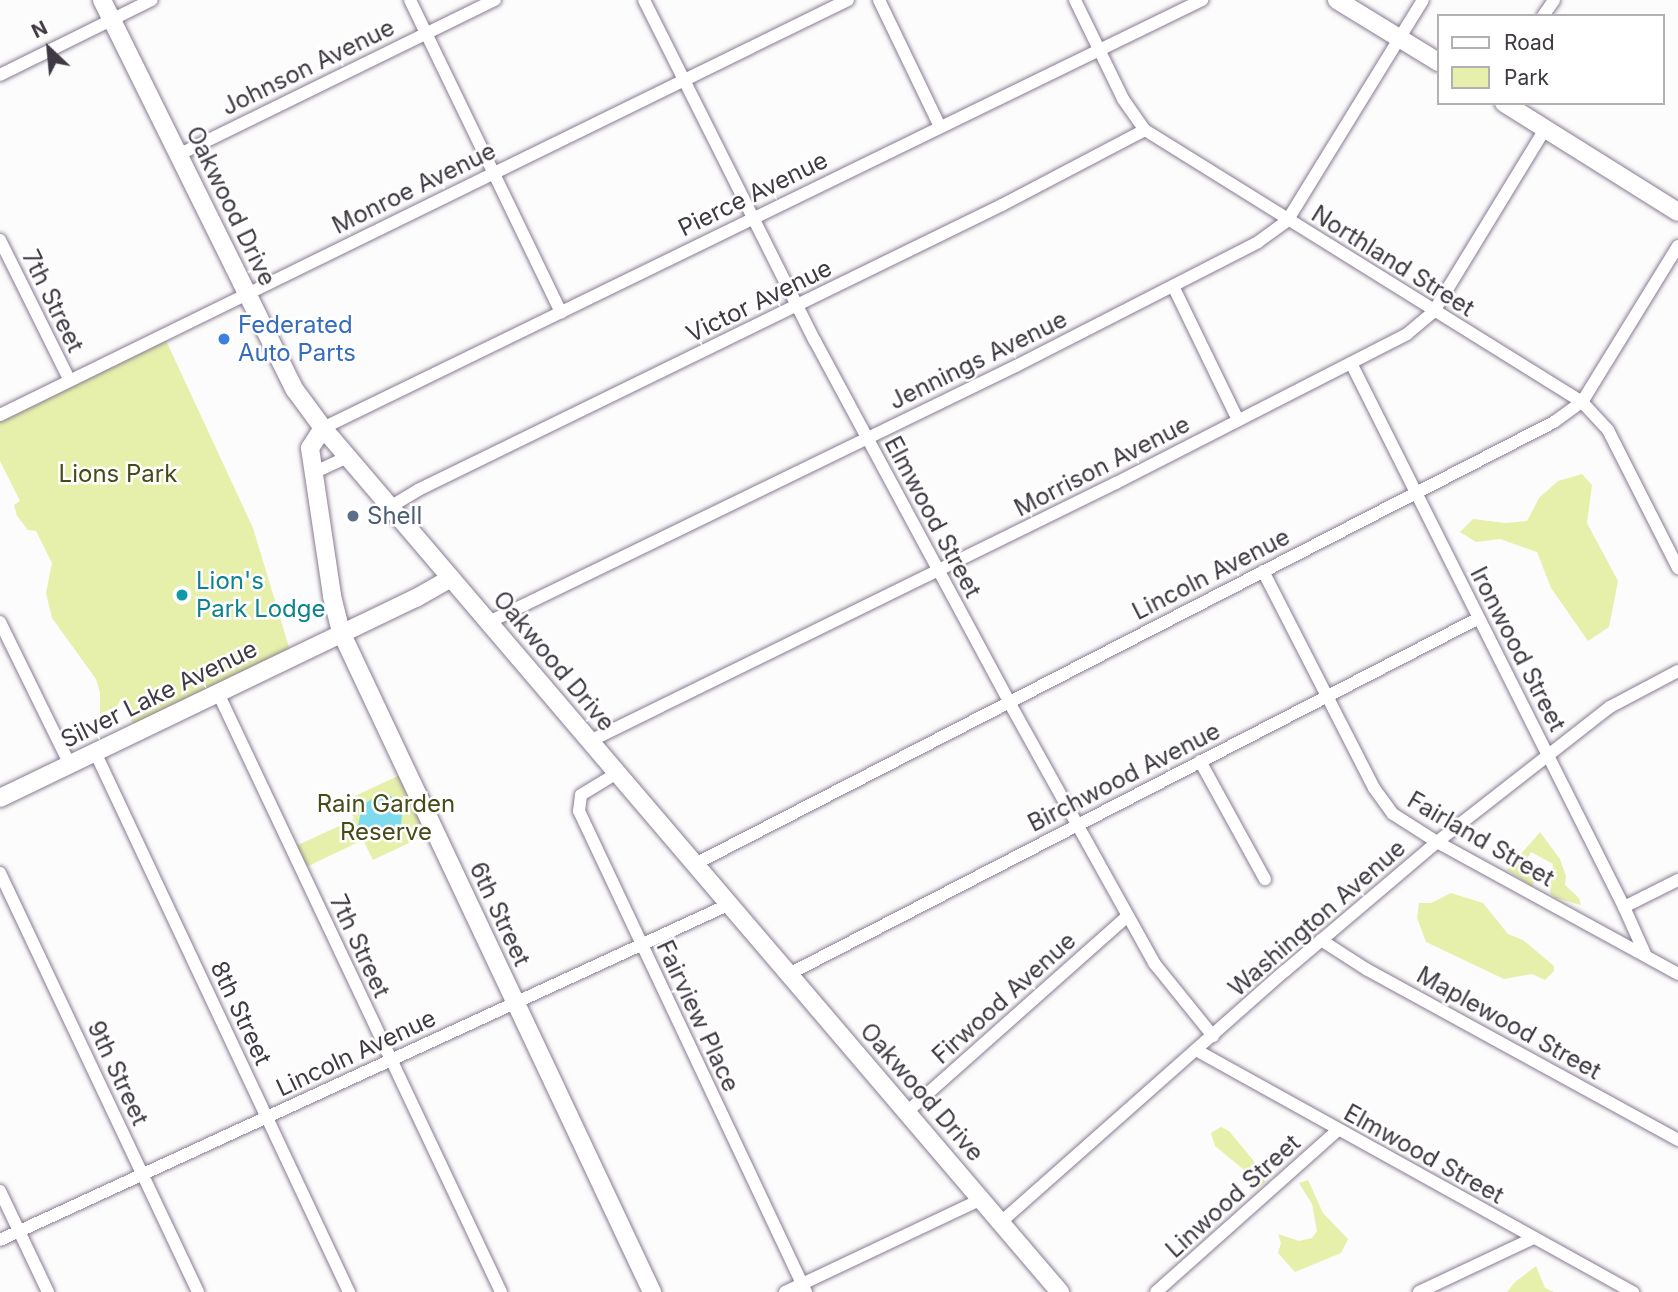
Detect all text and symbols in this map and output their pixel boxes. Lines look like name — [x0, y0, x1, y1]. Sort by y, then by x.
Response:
street label: Johnson Avenue — [217, 13, 399, 121]
north arrow — [14, 14, 84, 84]
legend — [1436, 14, 1664, 105]
text: N — [28, 16, 51, 43]
text: Road — [1504, 30, 1555, 55]
text: Park — [1504, 65, 1549, 90]
street label: Oakwood Drive — [180, 121, 282, 291]
street label: Monroe Avenue — [328, 136, 500, 240]
street label: Pierce Avenue — [674, 145, 832, 243]
street label: Northland Street — [1306, 199, 1480, 323]
street label: 7th Street — [16, 245, 90, 357]
street label: Victor Avenue — [682, 253, 836, 349]
street label: Jennings Avenue — [884, 304, 1072, 416]
place label: Federated Auto Parts — [238, 311, 356, 367]
marker: Federated Auto Parts — [216, 331, 232, 347]
street label: Morrison Avenue — [1009, 409, 1195, 523]
street label: Elmwood Street — [878, 431, 988, 603]
park label: Lions Park — [59, 460, 177, 488]
place label: Shell — [367, 502, 422, 530]
marker: Shell — [345, 508, 361, 524]
street label: Lincoln Avenue — [1128, 522, 1294, 626]
street label: Ironwood Street — [1464, 562, 1572, 736]
place label: Lion's Park Lodge — [196, 567, 326, 623]
street label: Oakwood Drive — [487, 585, 621, 737]
marker: Lion's Park Lodge — [174, 587, 190, 603]
street label: Silver Lake Avenue — [56, 634, 262, 754]
street label: Birchwood Avenue — [1023, 716, 1225, 838]
street label: Fairland Street — [1402, 785, 1560, 893]
park label: Rain Garden Reserve — [317, 790, 455, 846]
street label: Washington Avenue — [1223, 833, 1411, 1003]
street label: 6th Street — [463, 857, 537, 971]
street label: 7th Street — [324, 890, 396, 1002]
street label: Firwood Avenue — [926, 926, 1082, 1070]
street label: Fairview Place — [650, 936, 746, 1096]
street label: 8th Street — [204, 956, 278, 1070]
street label: Maplewood Street — [1412, 960, 1606, 1086]
street label: Lincoln Avenue — [272, 1003, 440, 1103]
street label: 9th Street — [81, 1016, 155, 1130]
street label: Oakwood Drive — [854, 1017, 990, 1167]
street label: Elmwood Street — [1339, 1098, 1509, 1210]
street label: Linwood Street — [1160, 1128, 1306, 1264]

